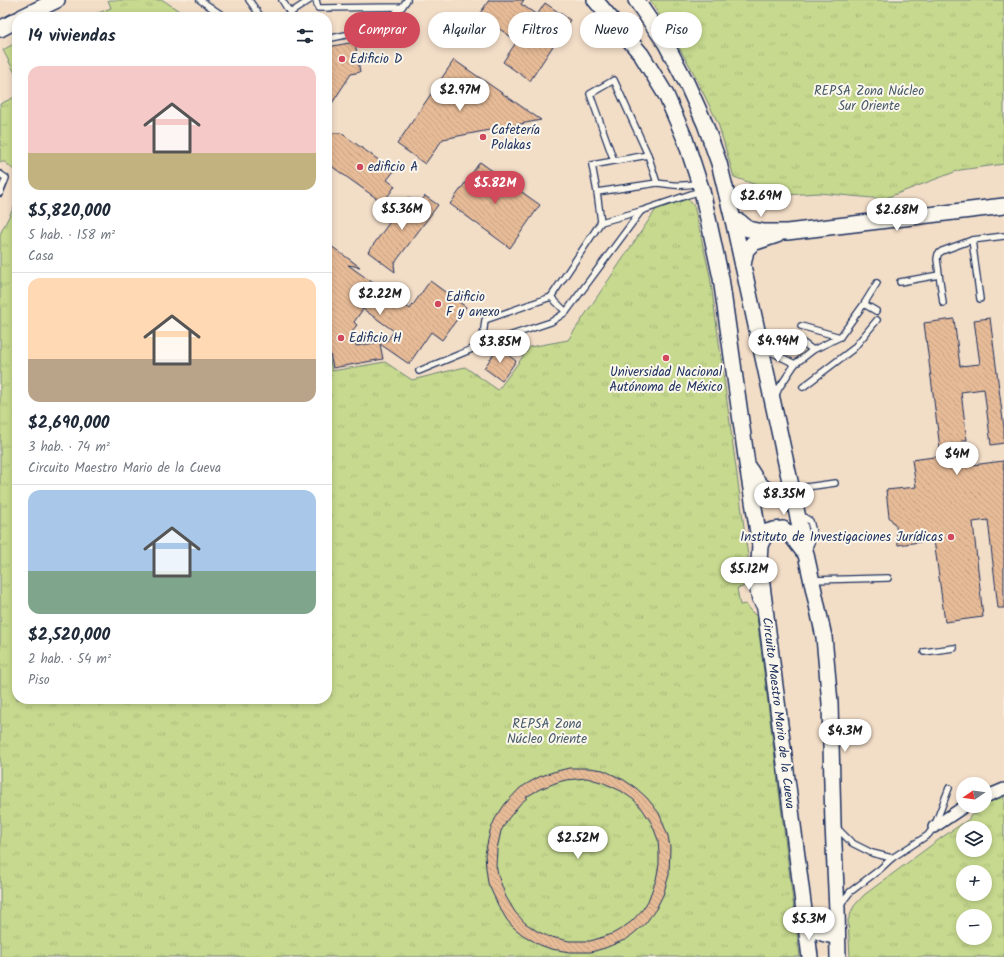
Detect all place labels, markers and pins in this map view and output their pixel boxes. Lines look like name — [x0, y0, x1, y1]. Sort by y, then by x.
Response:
place label: Edificio D — [350, 49, 402, 70]
marker: Edificio D — [337, 54, 347, 64]
pin: $2.97M — [427, 78, 493, 112]
place label: Cafetería Polakas — [491, 120, 540, 156]
marker: Cafetería Polakas — [478, 132, 488, 142]
place label: edificio A — [368, 157, 418, 178]
marker: edificio A — [355, 162, 365, 172]
pin: $5.82M — [462, 171, 528, 205]
pin: $2.69M — [728, 184, 794, 218]
pin: $5.36M — [369, 197, 435, 231]
pin: $2.68M — [864, 198, 930, 232]
pin: $2.22M — [347, 282, 413, 316]
place label: Edificio F y anexo — [446, 287, 500, 323]
marker: Edificio F y anexo — [433, 299, 443, 309]
place label: Edificio H — [349, 328, 402, 349]
pin: $4.94M — [745, 329, 811, 363]
pin: $3.85M — [467, 330, 533, 364]
marker: Edificio H — [336, 333, 346, 343]
marker: Universidad Nacional Autónoma de México — [661, 353, 671, 363]
place label: Universidad Nacional Autónoma de México — [609, 362, 723, 398]
pin: $4M — [938, 442, 976, 476]
pin: $8.35M — [751, 482, 817, 516]
place label: Instituto de Investigaciones Jurídicas — [740, 527, 943, 548]
marker: Instituto de Investigaciones Jurídicas — [946, 532, 956, 542]
pin: $5.12M — [716, 557, 782, 591]
pin: $4.3M — [817, 719, 873, 753]
pin: $2.52M — [545, 826, 611, 860]
pin: $5.3M — [781, 907, 837, 941]

